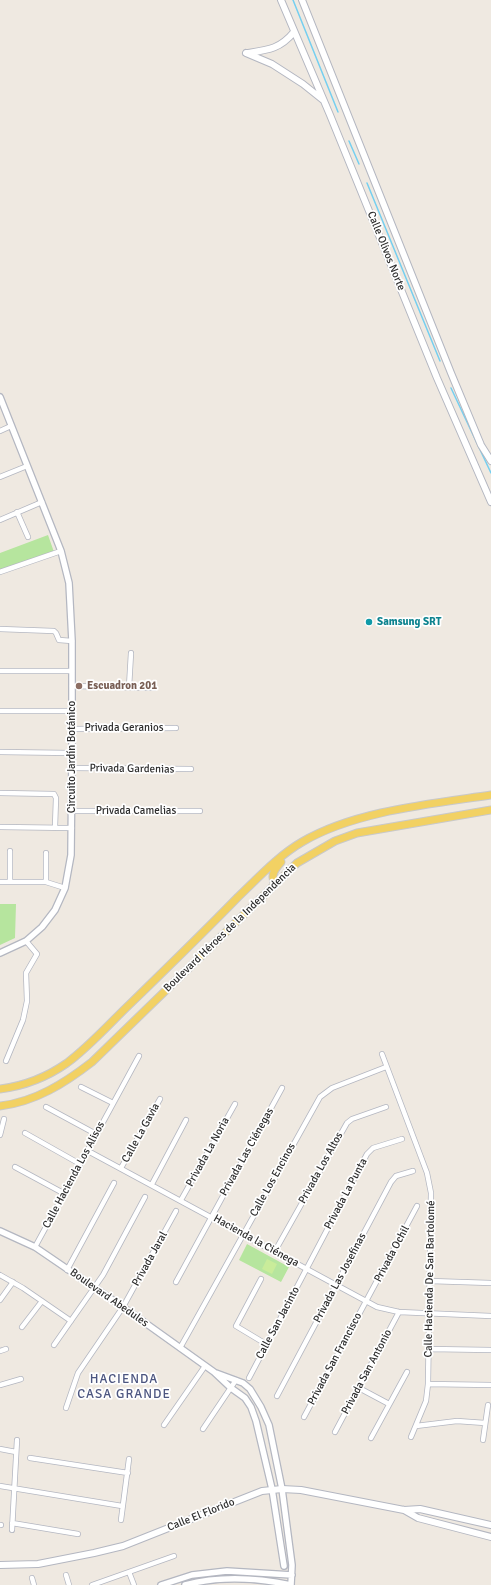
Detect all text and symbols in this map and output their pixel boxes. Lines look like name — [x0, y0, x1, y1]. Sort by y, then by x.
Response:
street label: Calle Olivos Norte — [364, 210, 408, 292]
place label: Samsung SRT — [377, 615, 441, 629]
marker: Samsung SRT — [364, 617, 374, 627]
place label: Escuadron 201 — [87, 679, 157, 693]
marker: Escuadron 201 — [74, 681, 84, 691]
street label: Circuito Jardín Botánico — [65, 701, 79, 813]
street label: Privada Geranios — [84, 721, 164, 735]
street label: Privada Gardenias — [89, 762, 175, 776]
street label: Privada Camelias — [96, 804, 176, 818]
street label: Boulevard Héroes de la Independencia — [161, 861, 299, 995]
street label: Calle La Gavia — [119, 1101, 163, 1165]
street label: Privada Las Ciénegas — [217, 1106, 277, 1198]
street label: Privada La Noria — [184, 1115, 232, 1189]
street label: Calle Hacienda Los Alisos — [40, 1119, 108, 1231]
street label: Privada Los Altos — [296, 1130, 346, 1206]
street label: Calle Los Encinos — [247, 1141, 299, 1219]
street label: Privada La Punta — [322, 1156, 370, 1232]
street label: Calle Hacienda De San Bartolomé — [422, 1200, 438, 1358]
street label: Hacienda la Ciénega — [211, 1212, 301, 1270]
street label: Privada Ochil — [372, 1223, 412, 1285]
street label: Privada Jaral — [130, 1229, 170, 1289]
street label: Privada Las Josefinas — [311, 1231, 369, 1325]
street label: Boulevard Abedules — [67, 1266, 151, 1330]
street label: Calle San Jacinto — [253, 1284, 303, 1362]
street label: Privada San Francisco — [305, 1311, 365, 1407]
street label: Privada San Antonio — [339, 1327, 395, 1417]
district label: HACIENDA CASA GRANDE — [77, 1372, 171, 1403]
street label: Calle El Florido — [165, 1495, 237, 1535]

